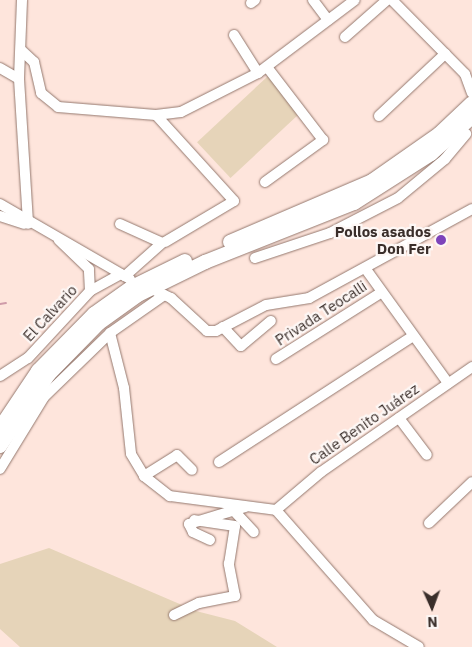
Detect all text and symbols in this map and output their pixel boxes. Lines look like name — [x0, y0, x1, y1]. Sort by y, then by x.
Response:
place label: Pollos asados Don Fer — [335, 222, 431, 257]
marker: Pollos asados Don Fer — [435, 234, 447, 246]
street label: Privada Teocalli — [272, 277, 370, 349]
street label: El Calvario — [19, 281, 81, 345]
street label: Calle Benito Juárez — [306, 380, 422, 468]
north arrow — [407, 582, 457, 632]
text: N — [427, 613, 438, 631]

